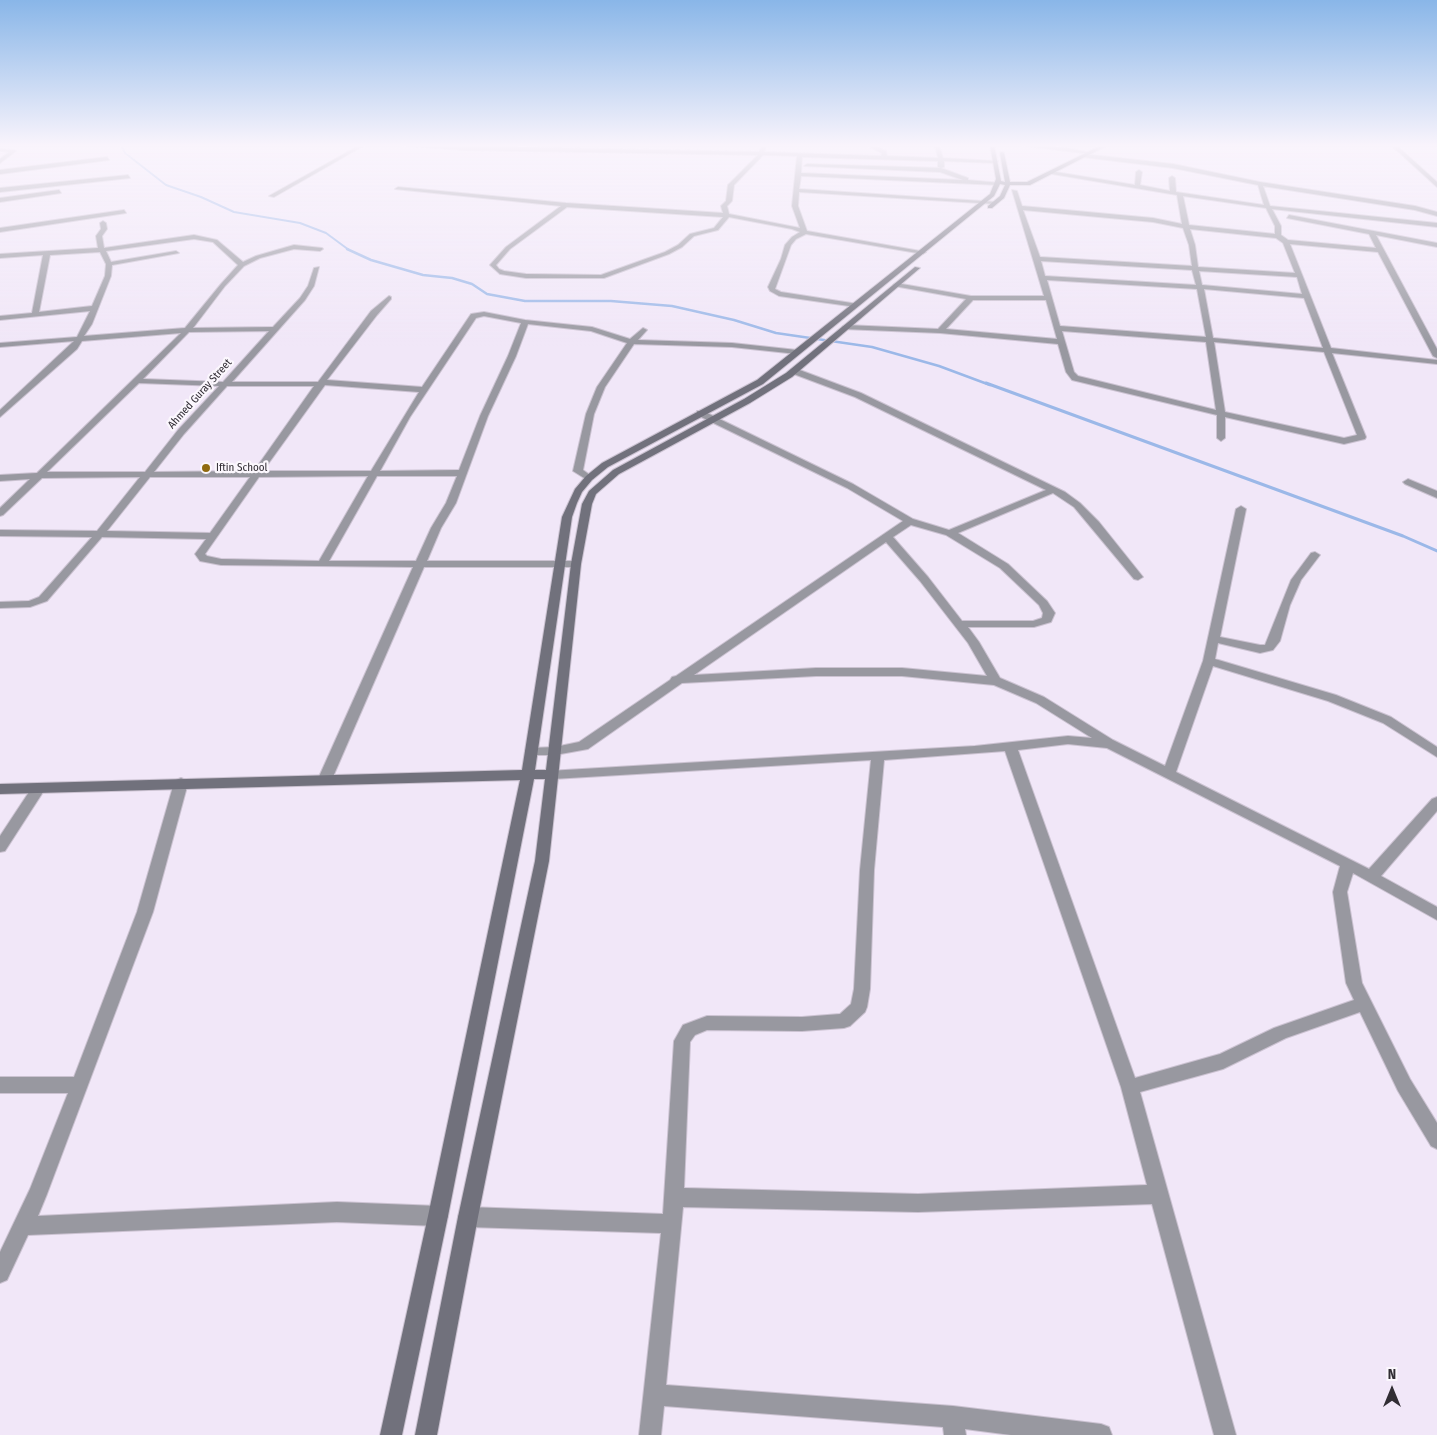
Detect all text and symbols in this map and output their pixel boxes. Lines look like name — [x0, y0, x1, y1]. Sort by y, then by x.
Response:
street label: Ahmed Guray Street — [165, 356, 235, 432]
place label: Iftin School — [216, 461, 267, 475]
marker: Iftin School — [200, 462, 212, 474]
north arrow — [1367, 1365, 1417, 1415]
text: N — [1388, 1366, 1396, 1383]

